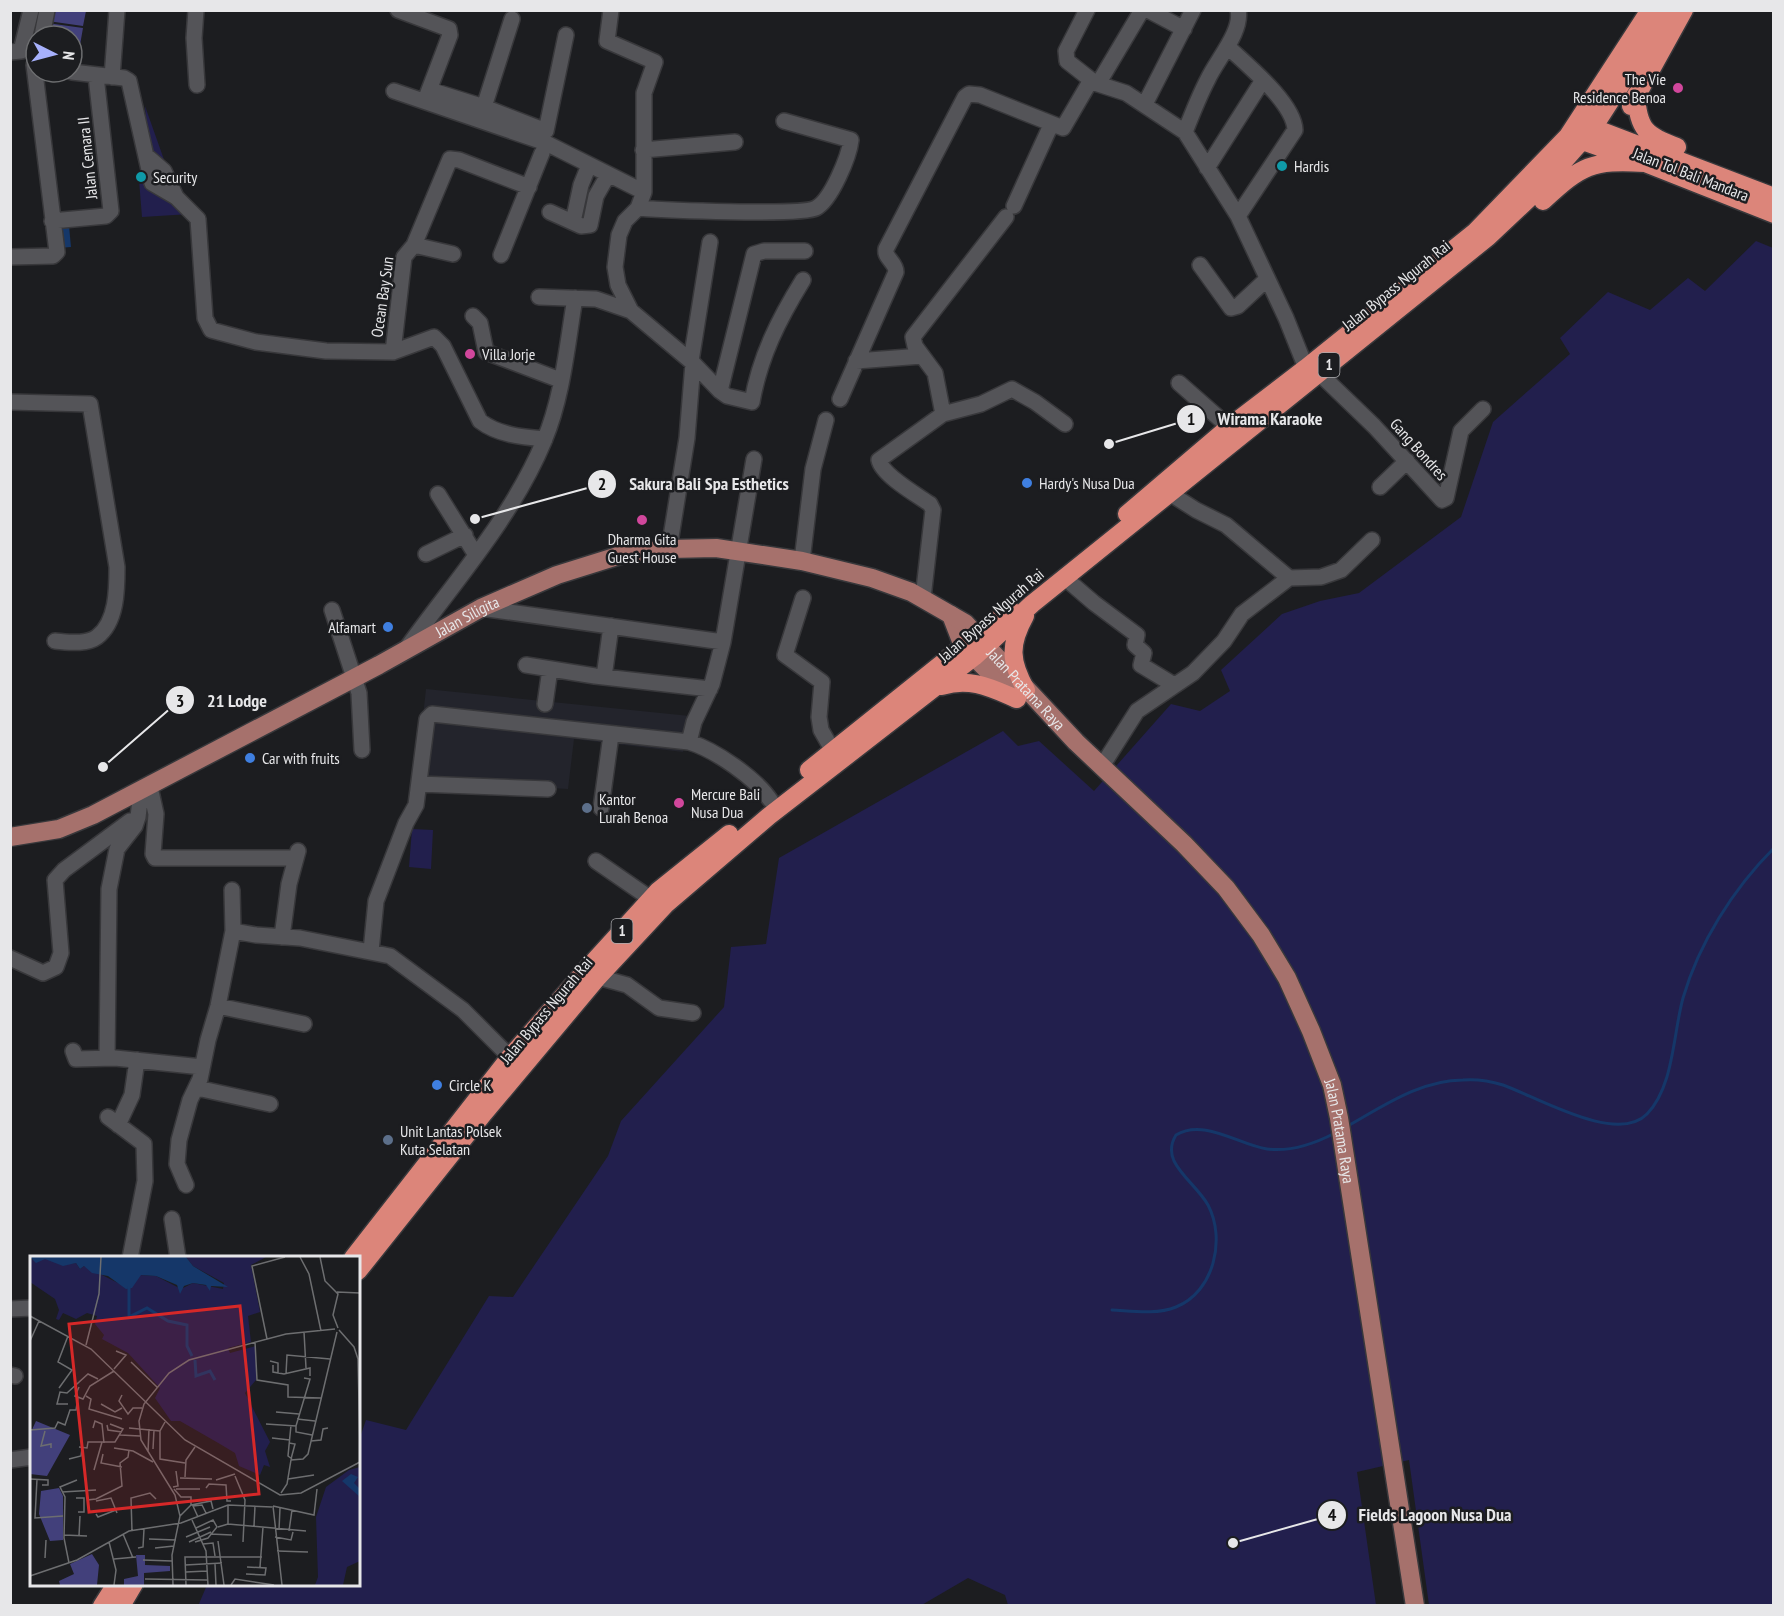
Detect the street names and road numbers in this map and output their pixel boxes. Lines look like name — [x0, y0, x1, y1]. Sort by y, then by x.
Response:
street label: Jalan Cemara II — [73, 116, 101, 201]
street label: Jalan Tol Bali Mandara — [1629, 142, 1752, 205]
street label: Jalan Bypass Ngurah Rai — [1337, 235, 1454, 335]
street label: Ocean Bay Sun — [366, 255, 398, 339]
road number: 1 — [1318, 353, 1340, 377]
street label: Gang Bondres — [1386, 414, 1452, 484]
street label: Jalan Bypass Ngurah Rai — [933, 564, 1048, 667]
street label: Jalan Siligita — [431, 591, 502, 642]
street label: Jalan Pratama Raya — [982, 642, 1070, 734]
road number: 1 — [612, 919, 632, 943]
street label: Jalan Bypass Ngurah Rai — [495, 953, 596, 1068]
street label: Jalan Pratama Raya — [1320, 1075, 1359, 1185]

